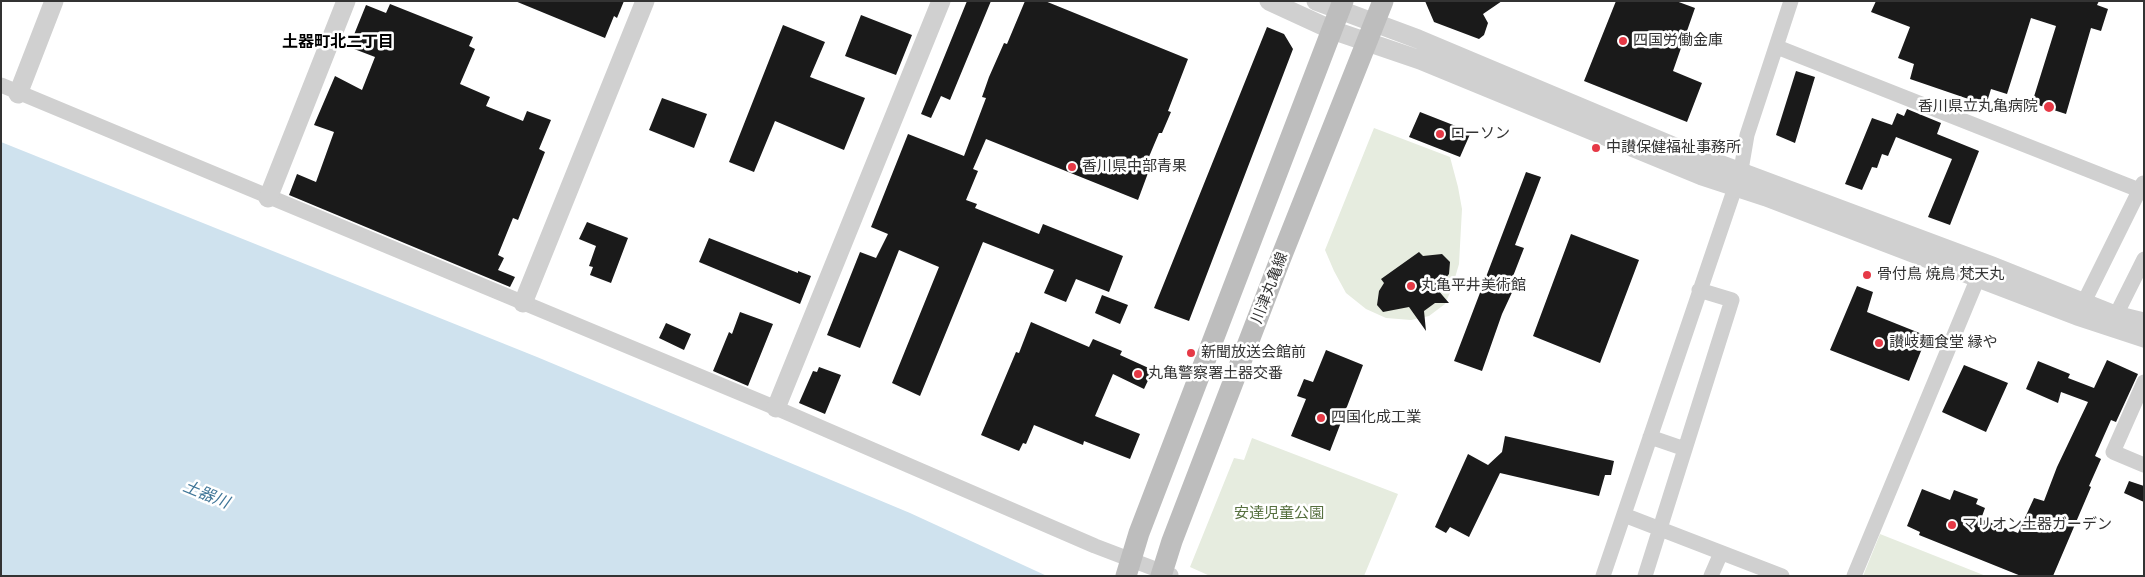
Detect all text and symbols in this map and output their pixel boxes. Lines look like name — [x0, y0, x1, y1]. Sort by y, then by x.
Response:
district label: 土器町北二丁目 — [282, 32, 394, 52]
place label: 四国労働金庫 — [1633, 32, 1723, 50]
marker: 四国労働金庫 — [1617, 35, 1629, 47]
place label: 香川県立丸亀病院 — [1918, 98, 2038, 116]
marker: 香川県立丸亀病院 — [2042, 100, 2056, 114]
place label: ローソン — [1450, 125, 1510, 143]
marker: ローソン — [1434, 128, 1446, 140]
place label: 中讃保健福祉事務所 — [1606, 139, 1741, 157]
marker: 中讃保健福祉事務所 — [1590, 142, 1602, 154]
place label: 香川県中部青果 — [1082, 158, 1187, 176]
marker: 香川県中部青果 — [1066, 161, 1078, 173]
street label: 川津丸亀線 — [1248, 250, 1292, 326]
place label: 骨付鳥 焼鳥 梵天丸 — [1877, 266, 2004, 284]
marker: 骨付鳥 焼鳥 梵天丸 — [1861, 269, 1873, 281]
place label: 丸亀平井美術館 — [1421, 277, 1526, 295]
marker: 丸亀平井美術館 — [1405, 280, 1417, 292]
place label: 讃岐麺食堂 縁や — [1889, 334, 1998, 352]
marker: 讃岐麺食堂 縁や — [1873, 337, 1885, 349]
place label: 新聞放送会館前 — [1201, 344, 1306, 362]
marker: 新聞放送会館前 — [1185, 347, 1197, 359]
place label: 丸亀警察署土器交番 — [1148, 365, 1283, 383]
marker: 丸亀警察署土器交番 — [1132, 368, 1144, 380]
place label: 四国化成工業 — [1331, 409, 1421, 427]
marker: 四国化成工業 — [1315, 412, 1327, 424]
water label: 土器川 — [180, 477, 232, 513]
park label: 安達児童公園 — [1234, 505, 1324, 523]
place label: マリオン土器ガーデン — [1962, 516, 2112, 534]
marker: マリオン土器ガーデン — [1946, 519, 1958, 531]

